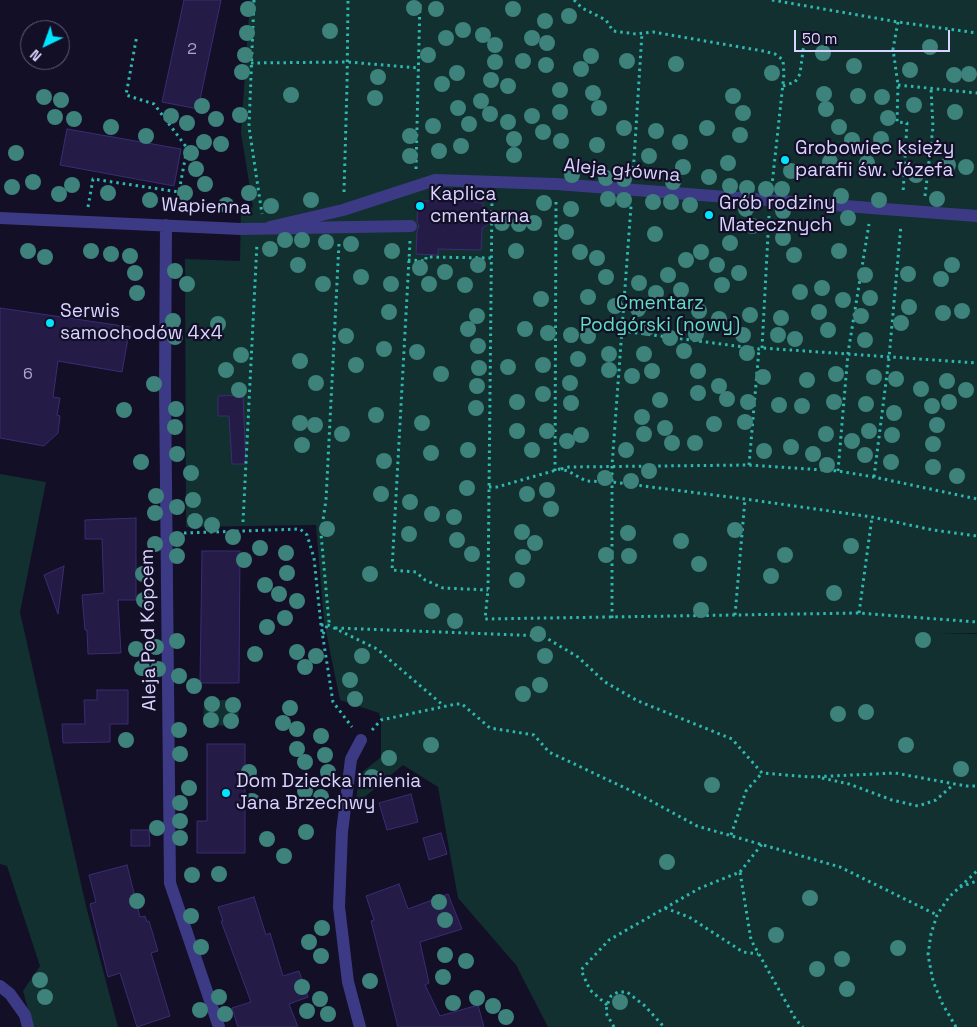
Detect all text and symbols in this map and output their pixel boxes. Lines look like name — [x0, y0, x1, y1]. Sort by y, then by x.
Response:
north arrow — [20, 20, 70, 70]
scale bar — [797, 20, 953, 52]
text: 50 m — [802, 29, 837, 48]
house number: 2 — [187, 40, 197, 60]
text: N — [26, 46, 45, 65]
place label: Grobowiec księży parafii św. Józefa — [795, 138, 954, 182]
marker: Grobowiec księży parafii św. Józefa — [779, 154, 791, 166]
street label: Aleja główna — [563, 155, 681, 187]
place label: Kaplica cmentarna — [430, 184, 530, 228]
place label: Grób rodziny Matecznych — [719, 193, 836, 237]
street label: Wapienna — [161, 194, 251, 220]
marker: Kaplica cmentarna — [414, 200, 426, 212]
marker: Grób rodziny Matecznych — [703, 209, 715, 221]
park label: Cmentarz Podgórski (nowy) — [580, 293, 740, 337]
place label: Serwis samochodów 4x4 — [60, 301, 223, 345]
marker: Serwis samochodów 4x4 — [44, 317, 56, 329]
house number: 6 — [23, 365, 33, 385]
street label: Aleja Pod Kopcem — [136, 549, 162, 711]
place label: Dom Dziecka imienia Jana Brzechwy — [236, 771, 421, 815]
marker: Dom Dziecka imienia Jana Brzechwy — [220, 787, 232, 799]

